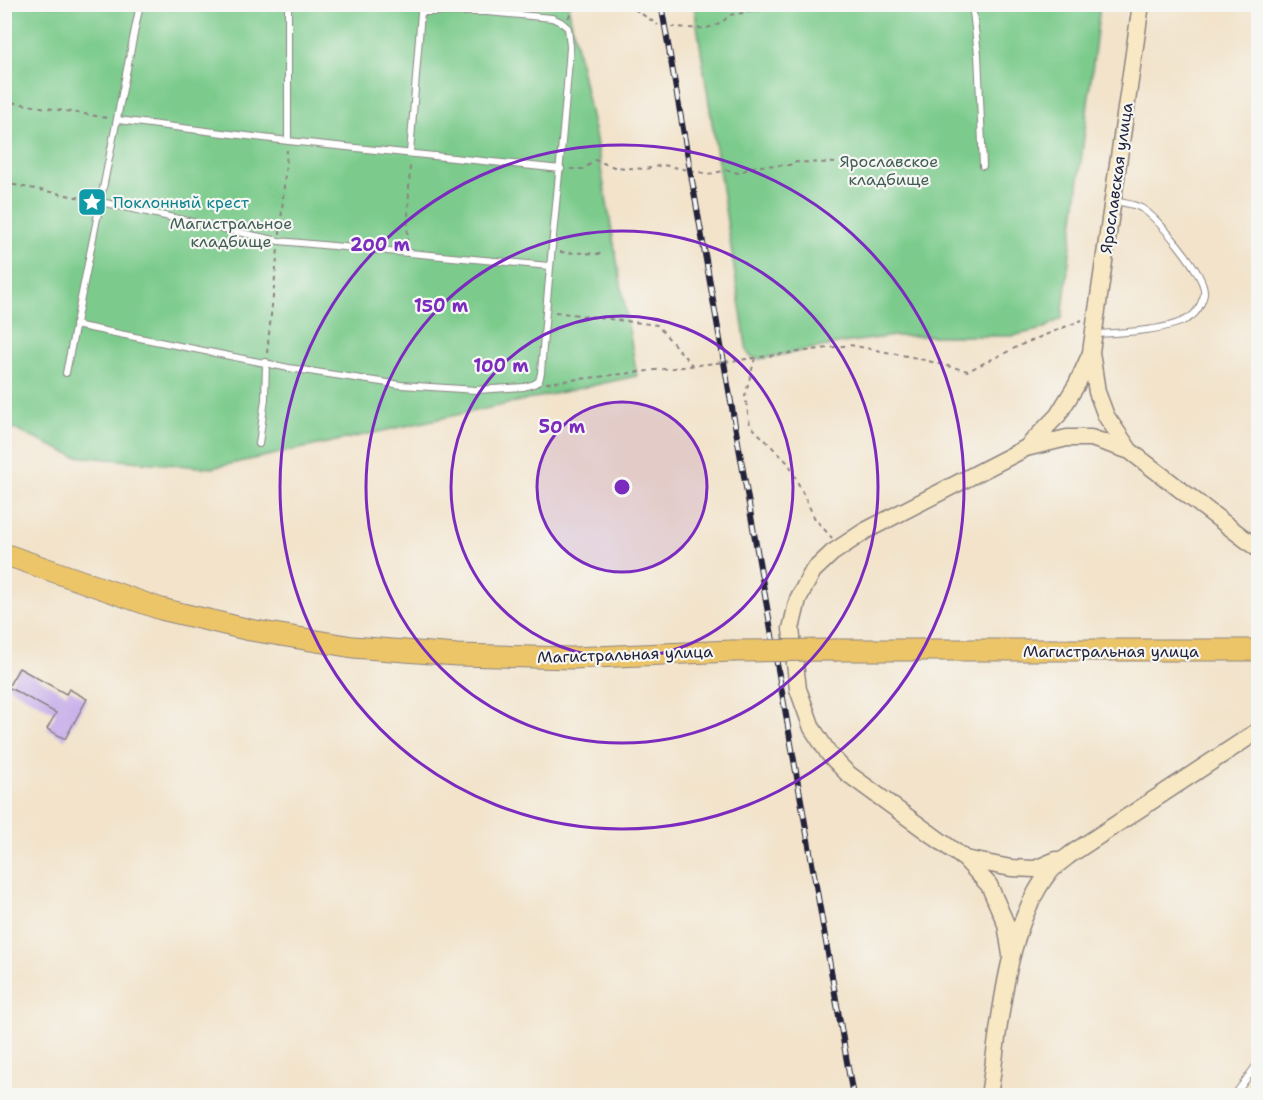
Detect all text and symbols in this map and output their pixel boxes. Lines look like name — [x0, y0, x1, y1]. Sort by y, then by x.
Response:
street label: Ярославская улица — [1095, 101, 1137, 255]
park label: Ярославское кладбище — [840, 151, 938, 190]
place icon: Поклонный крест — [76, 186, 108, 218]
place label: Поклонный крест — [113, 192, 250, 213]
park label: Магистральное кладбище — [170, 213, 292, 252]
text: 200 m — [350, 233, 411, 257]
text: 150 m — [414, 294, 469, 318]
text: 100 m — [473, 354, 529, 378]
text: 50 m — [539, 415, 586, 439]
centre of rings — [612, 477, 632, 497]
street label: Магистральная улица — [537, 641, 713, 668]
street label: Магистральная улица — [1023, 641, 1199, 662]

